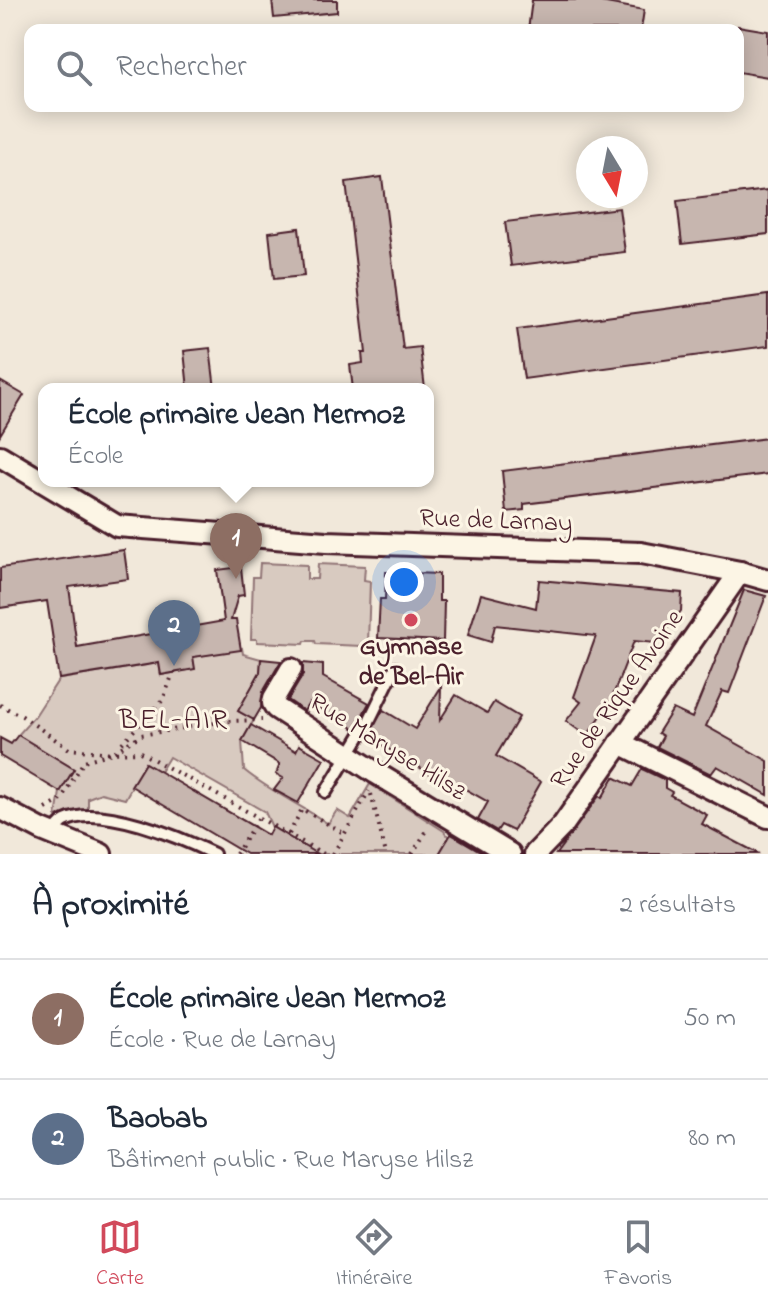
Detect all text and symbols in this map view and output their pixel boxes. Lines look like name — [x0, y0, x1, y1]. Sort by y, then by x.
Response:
search box — [24, 24, 744, 112]
icon: search — [52, 46, 96, 90]
text: Rechercher — [116, 46, 247, 90]
north arrow — [576, 136, 648, 208]
popup — [38, 383, 434, 487]
text: École primaire Jean Mermoz — [67, 394, 405, 438]
text: École — [67, 438, 123, 476]
street label: Rue de Larnay — [419, 500, 573, 544]
pin: 1 — [210, 513, 262, 579]
your location — [384, 562, 424, 602]
pin: 2 — [148, 600, 200, 666]
street label: Rue de Rique Avoine — [542, 602, 694, 798]
marker: Gymnase de Bel-Air — [402, 611, 420, 629]
place label: Gymnase de Bel-Air — [359, 629, 464, 697]
street label: Rue Maryse Hilsz — [301, 684, 473, 812]
district label: BEL-AIR — [118, 701, 229, 742]
text: À proximité — [32, 881, 189, 931]
text: 2 résultats — [620, 887, 736, 925]
text: École primaire Jean Mermoz — [108, 978, 445, 1022]
text: 1 — [54, 1000, 62, 1038]
text: 50 m — [683, 1000, 736, 1038]
text: École · Rue de Larnay — [108, 1022, 336, 1060]
text: Baobab — [108, 1098, 207, 1142]
text: 2 — [52, 1120, 64, 1158]
text: 80 m — [688, 1120, 736, 1158]
text: Bâtiment public · Rue Maryse Hilsz — [108, 1142, 473, 1180]
tab: Carte — [96, 1215, 144, 1295]
tab: Itinéraire — [336, 1215, 412, 1295]
tab: Favoris — [604, 1215, 672, 1295]

